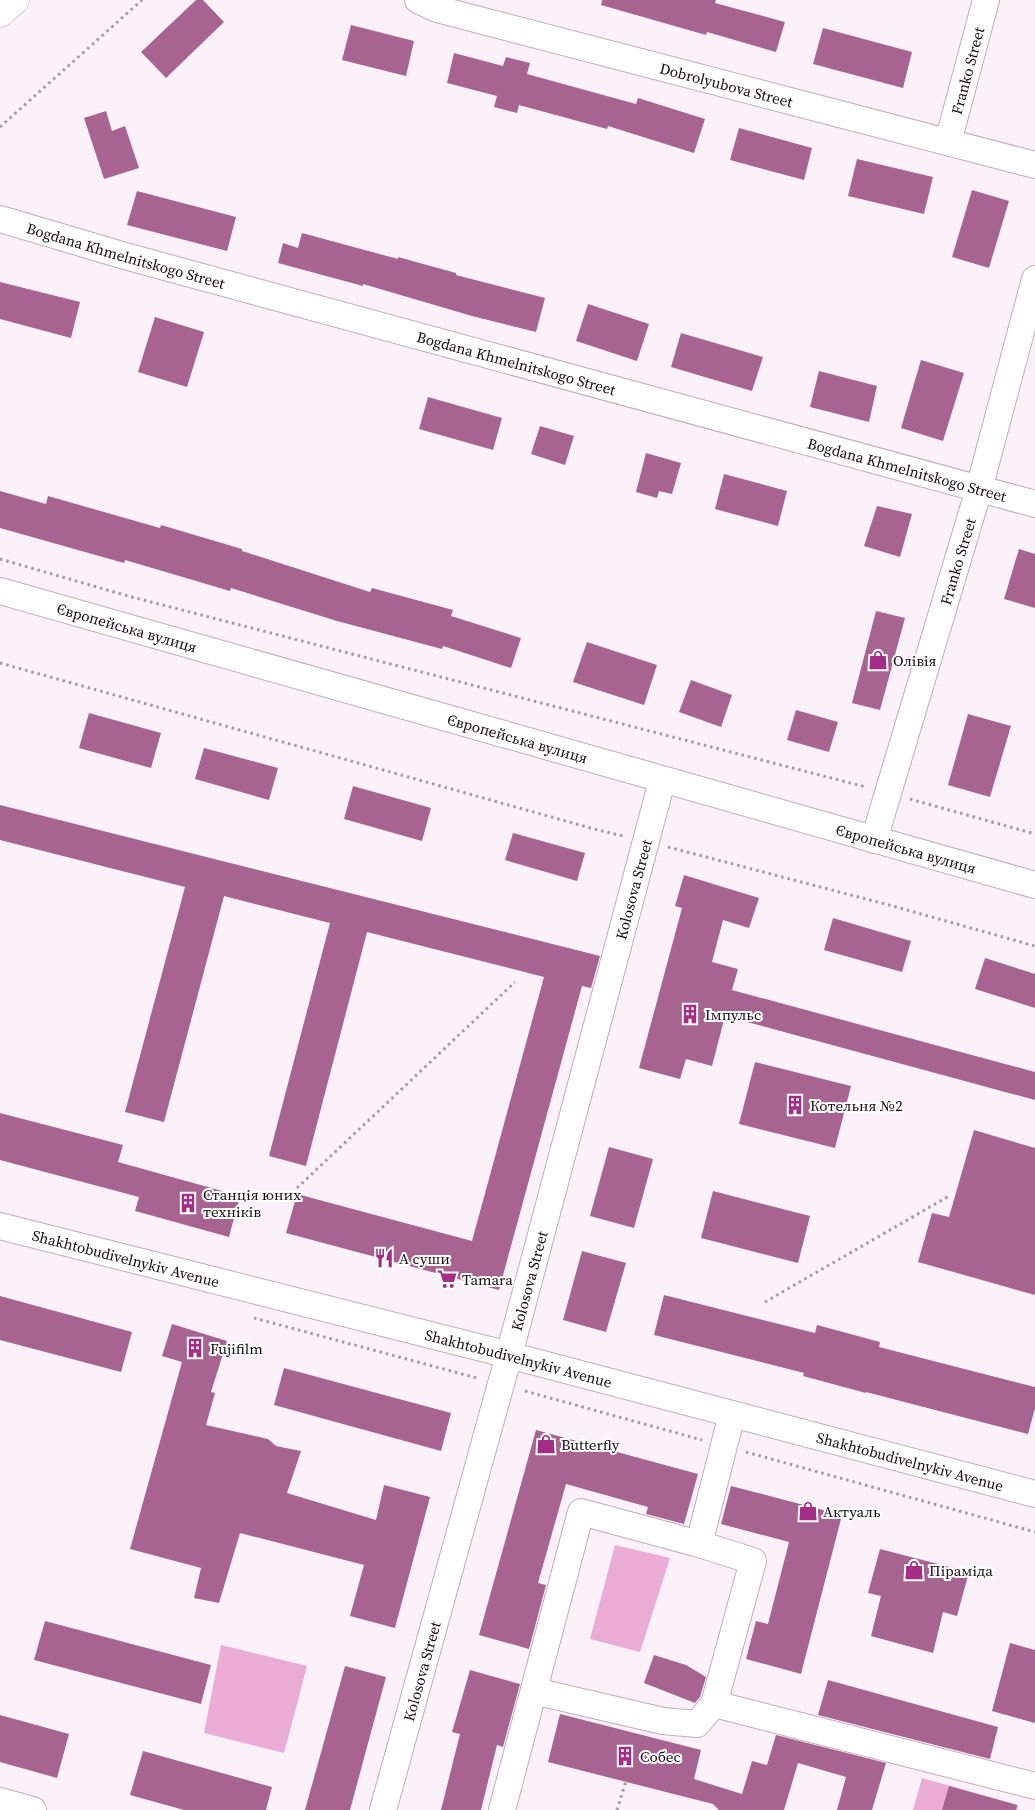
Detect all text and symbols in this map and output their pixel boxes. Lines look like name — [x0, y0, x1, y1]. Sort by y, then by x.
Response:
street label: Franko Street — [945, 24, 989, 117]
street label: Dobrolyubova Street — [658, 57, 795, 112]
street label: Bogdana Khmelnitskogo Street — [24, 217, 227, 293]
street label: Bogdana Khmelnitskogo Street — [415, 326, 618, 400]
street label: Bogdana Khmelnitskogo Street — [805, 432, 1009, 506]
street label: Franko Street — [934, 515, 980, 607]
street label: Європейська вулиця — [54, 597, 200, 657]
shop icon: Олівія — [867, 649, 889, 671]
place label: Олівія — [893, 650, 937, 671]
street label: Європейська вулиця — [445, 708, 590, 768]
street label: Європейська вулиця — [834, 818, 979, 878]
street label: Kolosova Street — [610, 837, 657, 942]
building icon: Імпульс — [679, 1003, 701, 1025]
place label: Імпульс — [705, 1004, 761, 1025]
building icon: Котельня №2 — [784, 1094, 806, 1116]
place label: Котельня №2 — [810, 1095, 903, 1116]
place label: Станція юних техніків — [203, 1184, 301, 1222]
building icon: Станція юних техніків — [177, 1192, 199, 1214]
street label: Shakhtobudivelnykiv Avenue — [30, 1224, 222, 1292]
street label: Kolosova Street — [505, 1228, 552, 1333]
restaurant icon: А суши — [373, 1247, 395, 1269]
place label: А суши — [399, 1248, 450, 1269]
supermarket icon: Tamara — [436, 1268, 458, 1290]
place label: Tamara — [462, 1269, 513, 1290]
street label: Shakhtobudivelnykiv Avenue — [423, 1324, 615, 1392]
building icon: Fujifilm — [184, 1337, 206, 1359]
place label: Fujifilm — [210, 1338, 263, 1359]
street label: Shakhtobudivelnykiv Avenue — [814, 1426, 1006, 1496]
shop icon: Butterfly — [535, 1433, 557, 1455]
place label: Butterfly — [561, 1434, 620, 1455]
shop icon: Актуаль — [797, 1500, 819, 1522]
place label: Актуаль — [823, 1501, 881, 1522]
shop icon: Піраміда — [903, 1559, 925, 1581]
place label: Піраміда — [929, 1560, 993, 1581]
street label: Kolosova Street — [398, 1619, 445, 1723]
building icon: Собес — [614, 1745, 636, 1767]
place label: Собес — [640, 1746, 681, 1767]

